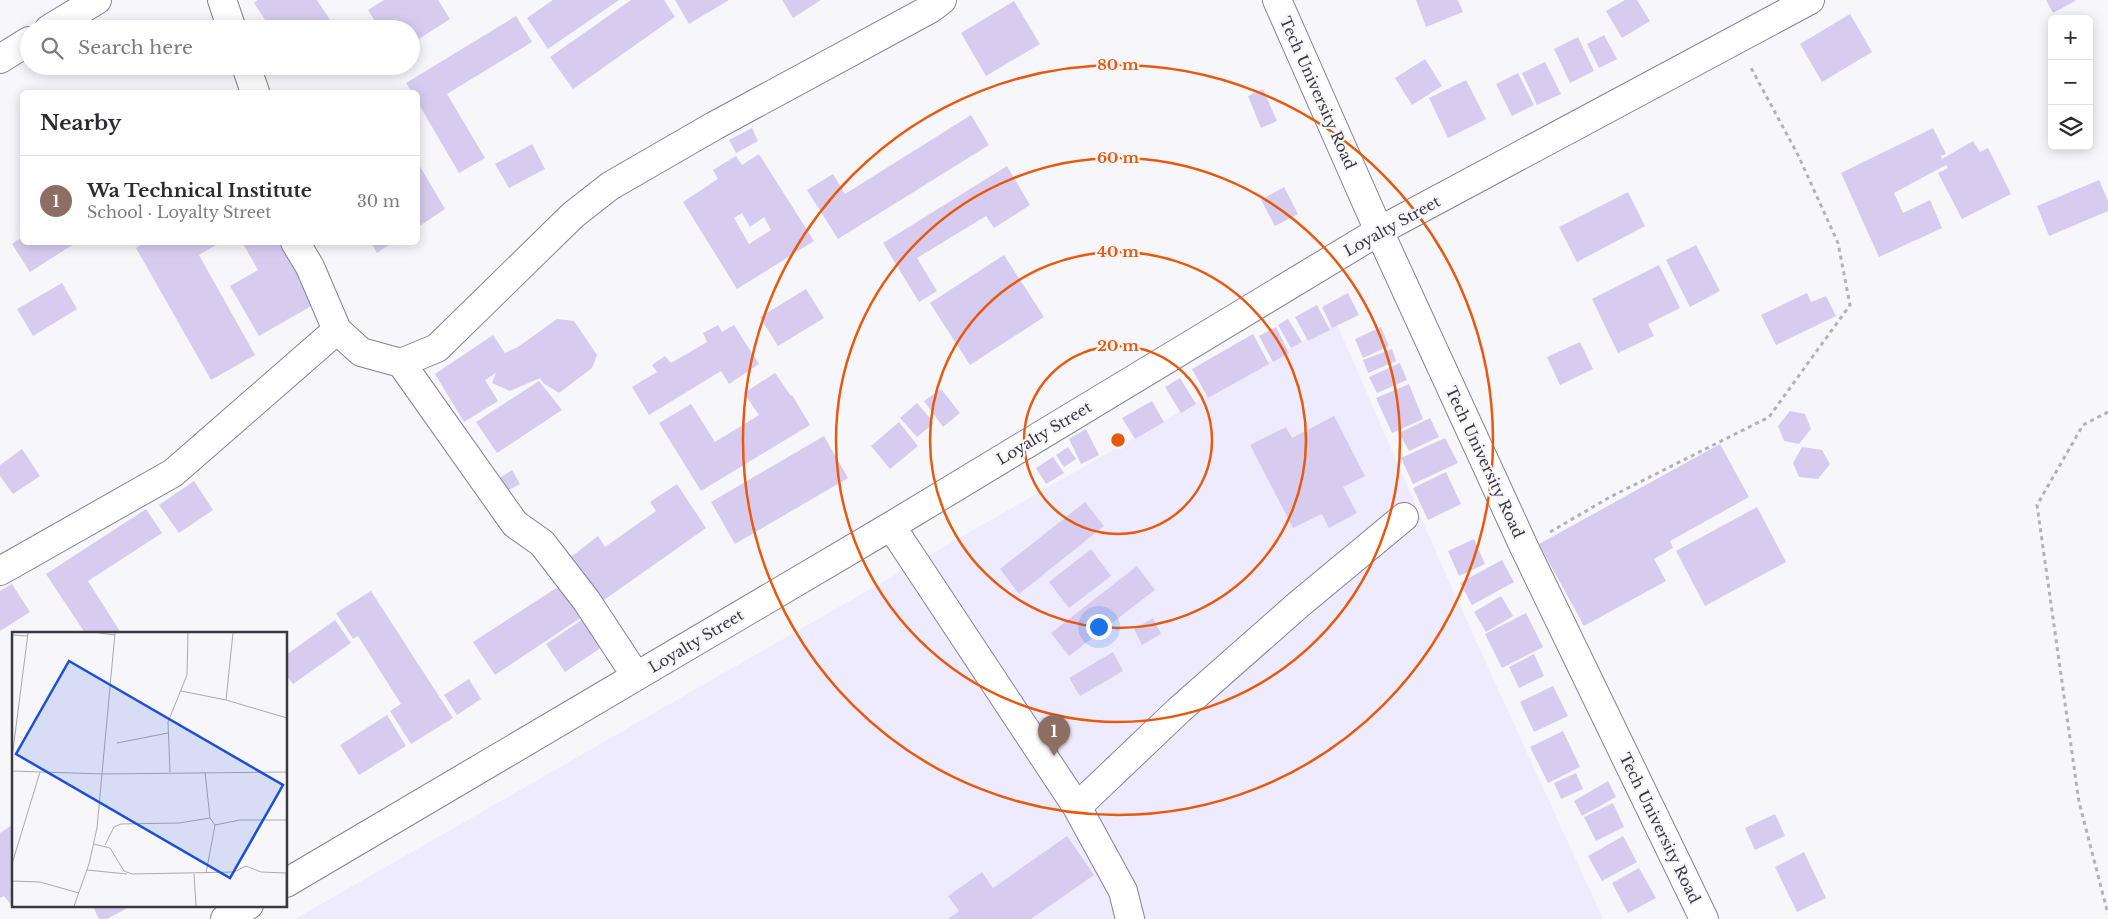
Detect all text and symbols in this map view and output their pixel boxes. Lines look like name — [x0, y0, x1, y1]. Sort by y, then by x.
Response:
street label: Tech University Road — [1276, 14, 1360, 172]
map controls — [2048, 15, 2093, 150]
button: + — [2048, 15, 2093, 60]
search box — [20, 20, 420, 75]
icon: search — [38, 34, 66, 62]
text: Search here — [78, 36, 193, 59]
text: 80 m — [1097, 55, 1139, 74]
button: − — [2048, 60, 2093, 105]
button: layers — [2048, 105, 2093, 150]
text: Nearby — [40, 110, 121, 136]
text: 60 m — [1097, 148, 1139, 167]
text: Wa Technical Institute — [87, 179, 312, 202]
text: 1 — [53, 191, 59, 211]
text: 30 m — [357, 191, 400, 211]
street label: Loyalty Street — [1340, 192, 1444, 260]
text: School · Loyalty Street — [87, 202, 271, 222]
text: 40 m — [1097, 242, 1139, 261]
text: 20 m — [1097, 336, 1139, 355]
street label: Tech University Road — [1442, 383, 1528, 541]
street label: Loyalty Street — [993, 397, 1095, 469]
centre of rings — [1109, 431, 1127, 449]
street label: Loyalty Street — [645, 605, 747, 677]
your location — [1086, 614, 1112, 640]
inset map — [12, 632, 288, 906]
pin: 1 — [1038, 715, 1070, 756]
street label: Tech University Road — [1615, 750, 1705, 906]

